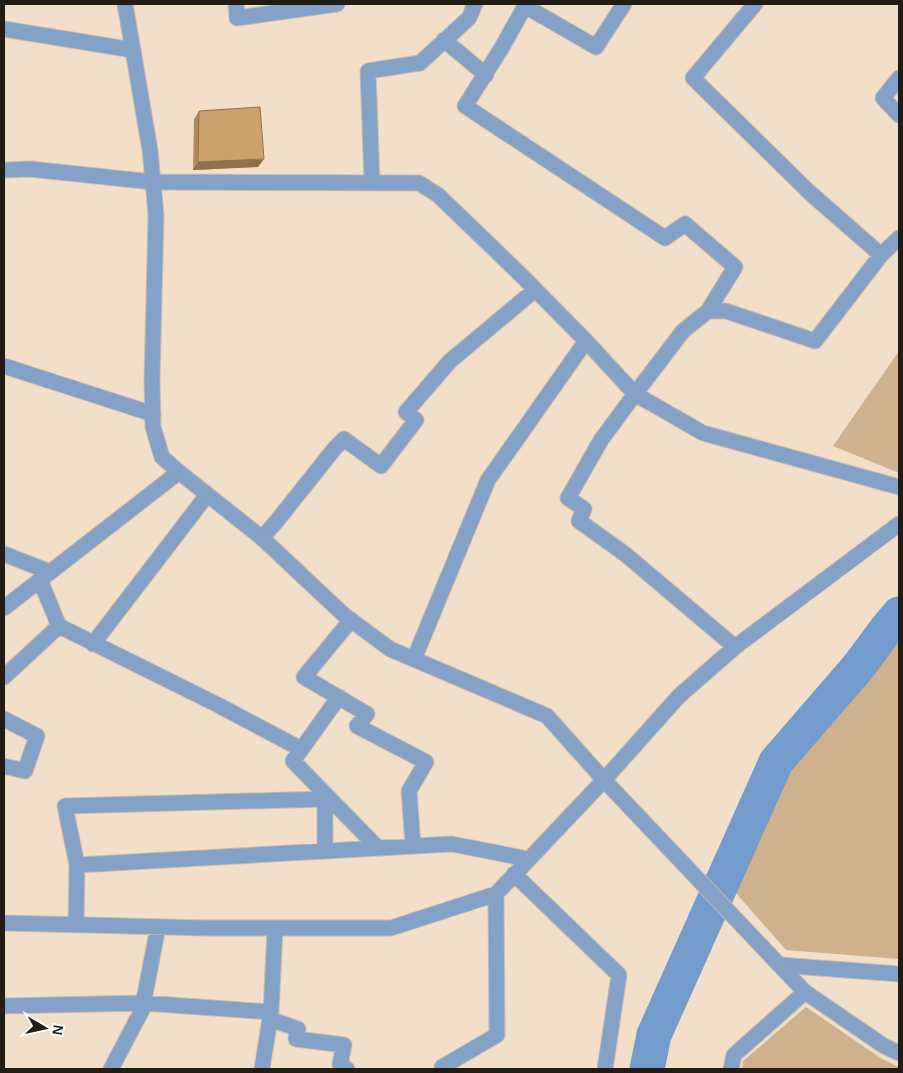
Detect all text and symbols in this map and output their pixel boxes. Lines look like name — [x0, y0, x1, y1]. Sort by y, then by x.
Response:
north arrow — [20, 1003, 70, 1053]
text: N — [49, 1024, 67, 1036]

